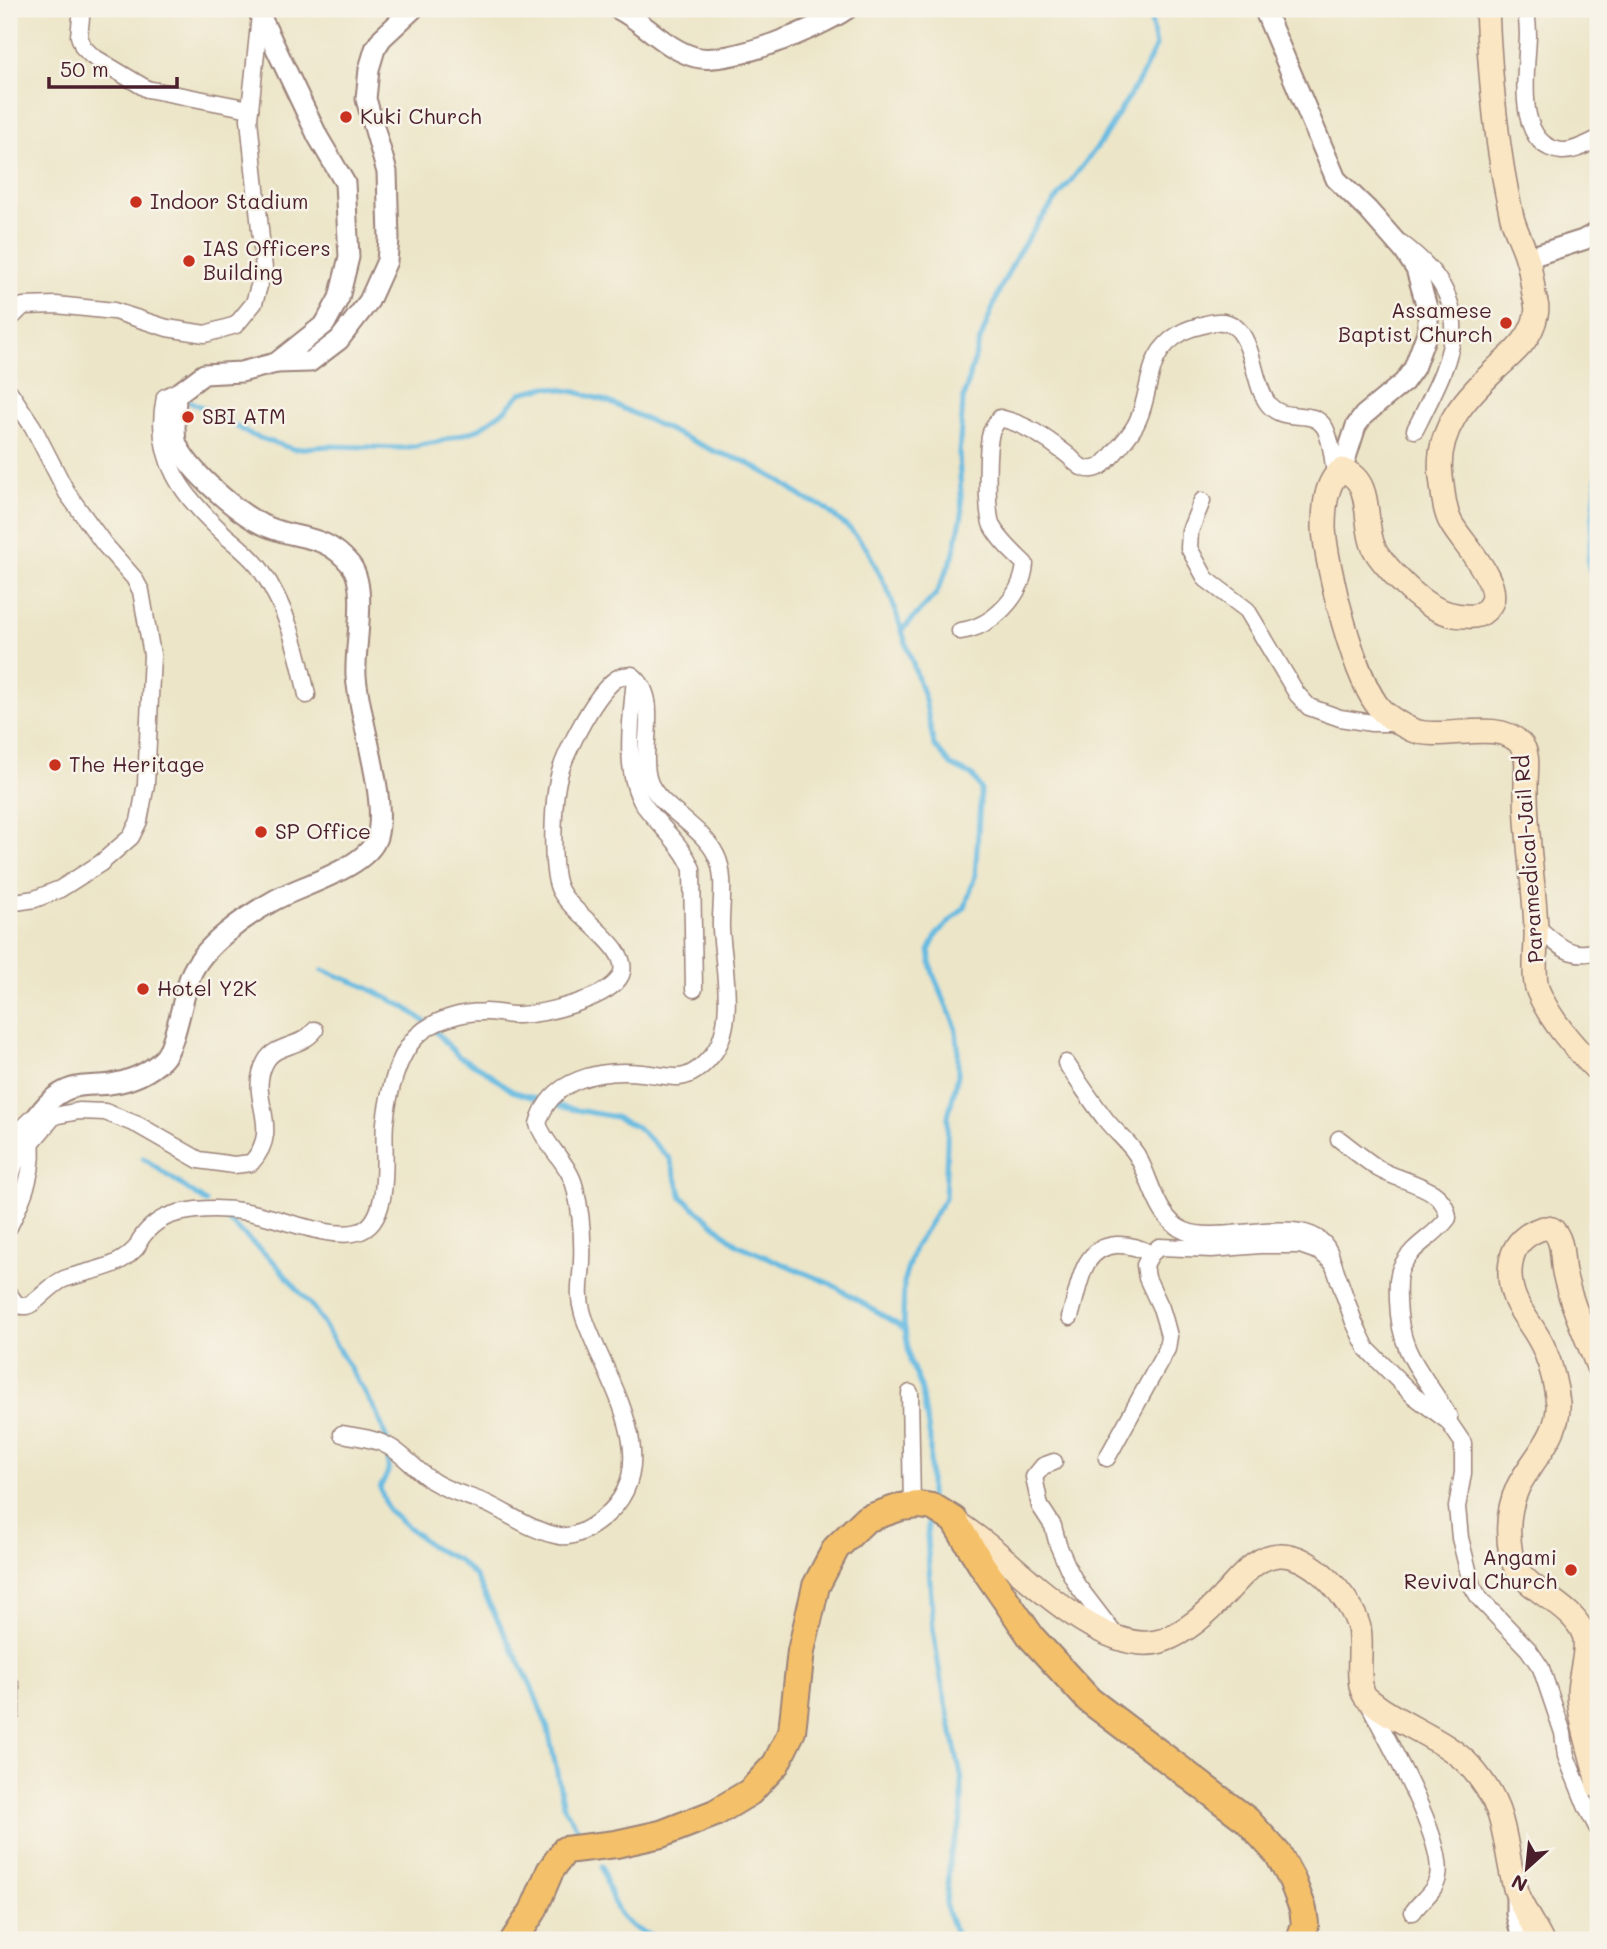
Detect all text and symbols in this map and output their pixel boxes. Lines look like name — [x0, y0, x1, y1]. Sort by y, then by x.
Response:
scale bar — [49, 46, 177, 90]
text: 50 m — [60, 55, 109, 82]
place label: Kuki Church — [360, 102, 482, 129]
marker: Kuki Church — [338, 109, 354, 125]
place label: Indoor Stadium — [150, 187, 308, 214]
marker: Indoor Stadium — [128, 194, 144, 210]
place label: IAS Officers Building — [203, 234, 331, 285]
marker: IAS Officers Building — [181, 253, 197, 269]
place label: Assamese Baptist Church — [1338, 296, 1492, 347]
marker: Assamese Baptist Church — [1498, 315, 1514, 331]
place label: SBI ATM — [202, 402, 286, 429]
marker: SBI ATM — [180, 409, 196, 425]
place label: The Heritage — [69, 750, 205, 777]
street label: Paramedical-Jail Rd — [1507, 754, 1548, 964]
marker: The Heritage — [47, 757, 63, 773]
place label: SP Office — [275, 817, 371, 844]
marker: SP Office — [253, 824, 269, 840]
place label: Hotel Y2K — [157, 974, 257, 1001]
marker: Hotel Y2K — [135, 981, 151, 997]
place label: Angami Revival Church — [1404, 1543, 1557, 1594]
marker: Angami Revival Church — [1563, 1562, 1579, 1578]
north arrow — [1492, 1834, 1562, 1904]
text: N — [1507, 1869, 1531, 1898]

